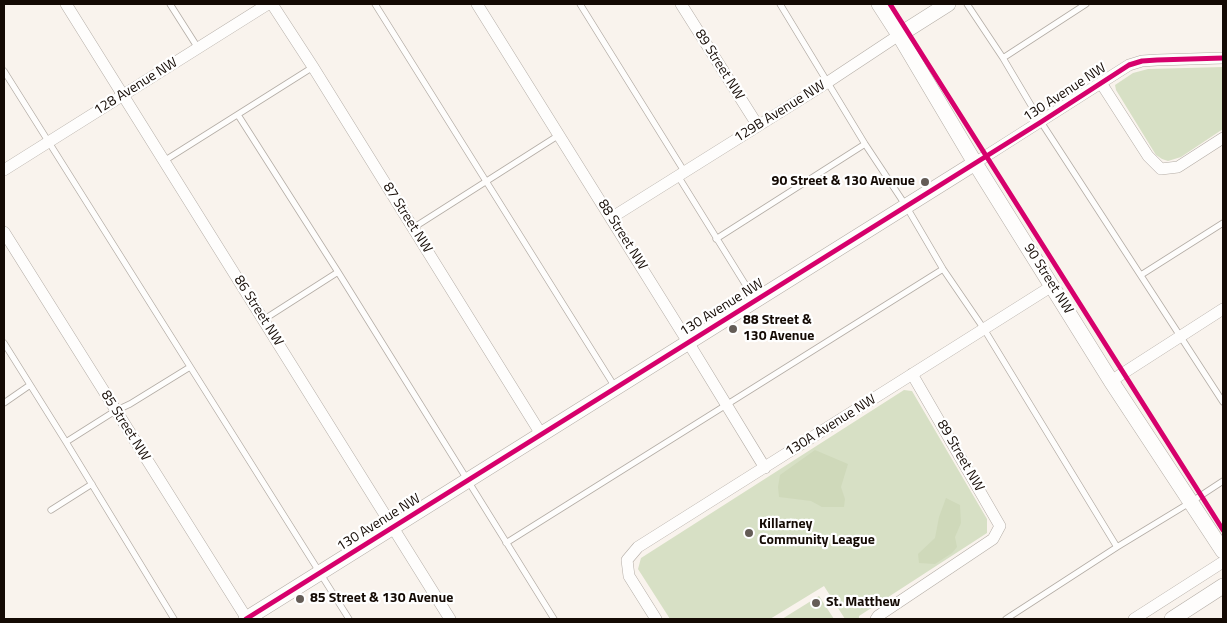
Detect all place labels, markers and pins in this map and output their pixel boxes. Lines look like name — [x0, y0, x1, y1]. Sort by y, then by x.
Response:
place label: 90 Street & 130 Avenue — [772, 174, 915, 190]
marker: 90 Street & 130 Avenue — [919, 176, 931, 188]
place label: 88 Street & 130 Avenue — [743, 313, 814, 346]
marker: 88 Street & 130 Avenue — [727, 323, 739, 335]
place label: Killarney Community League — [759, 517, 875, 550]
marker: Killarney Community League — [743, 527, 755, 539]
place label: 85 Street & 130 Avenue — [310, 591, 453, 607]
marker: 85 Street & 130 Avenue — [294, 593, 306, 605]
place label: St. Matthew — [826, 595, 900, 611]
marker: St. Matthew — [810, 597, 822, 609]

